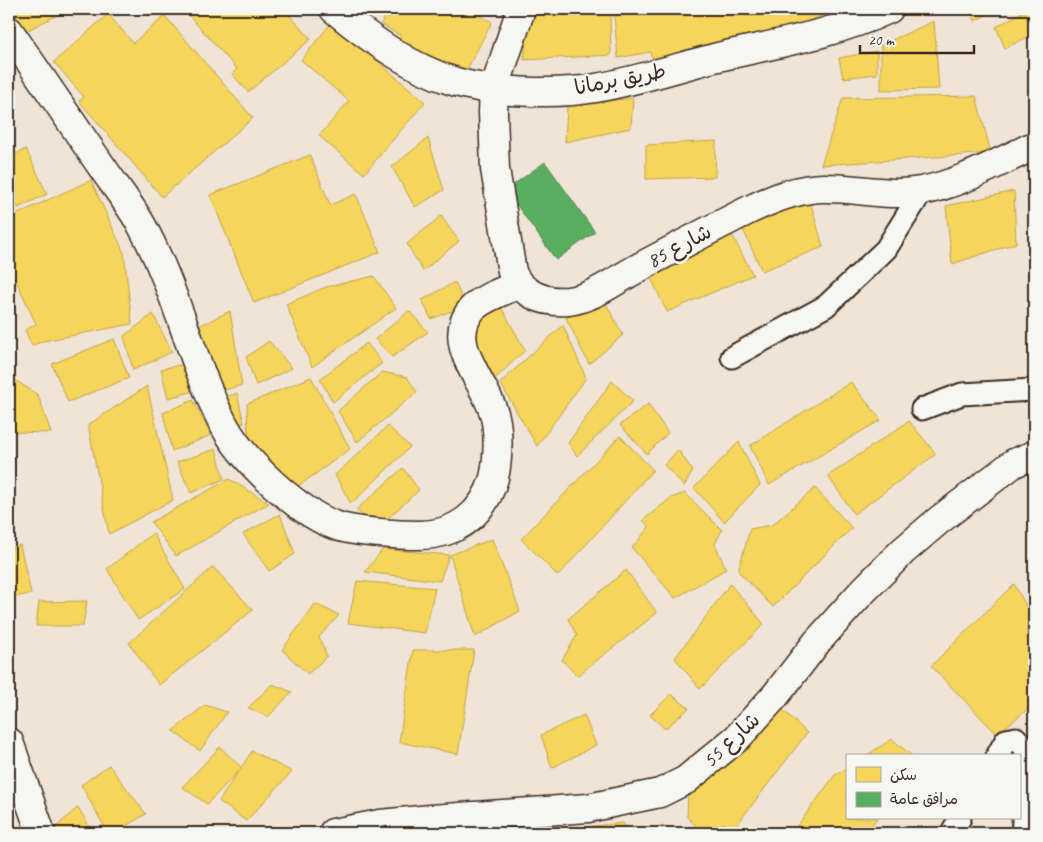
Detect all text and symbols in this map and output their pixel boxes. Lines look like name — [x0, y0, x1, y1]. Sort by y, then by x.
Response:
scale bar — [860, 22, 974, 54]
text: 20 m — [868, 31, 895, 50]
street label: طريق برمانا — [572, 57, 668, 101]
street label: شارع 85 — [642, 218, 717, 276]
street label: شارع 55 — [697, 707, 767, 775]
legend — [846, 754, 1020, 820]
text: سكن — [890, 766, 917, 785]
text: مرافق عامة — [890, 790, 958, 809]

